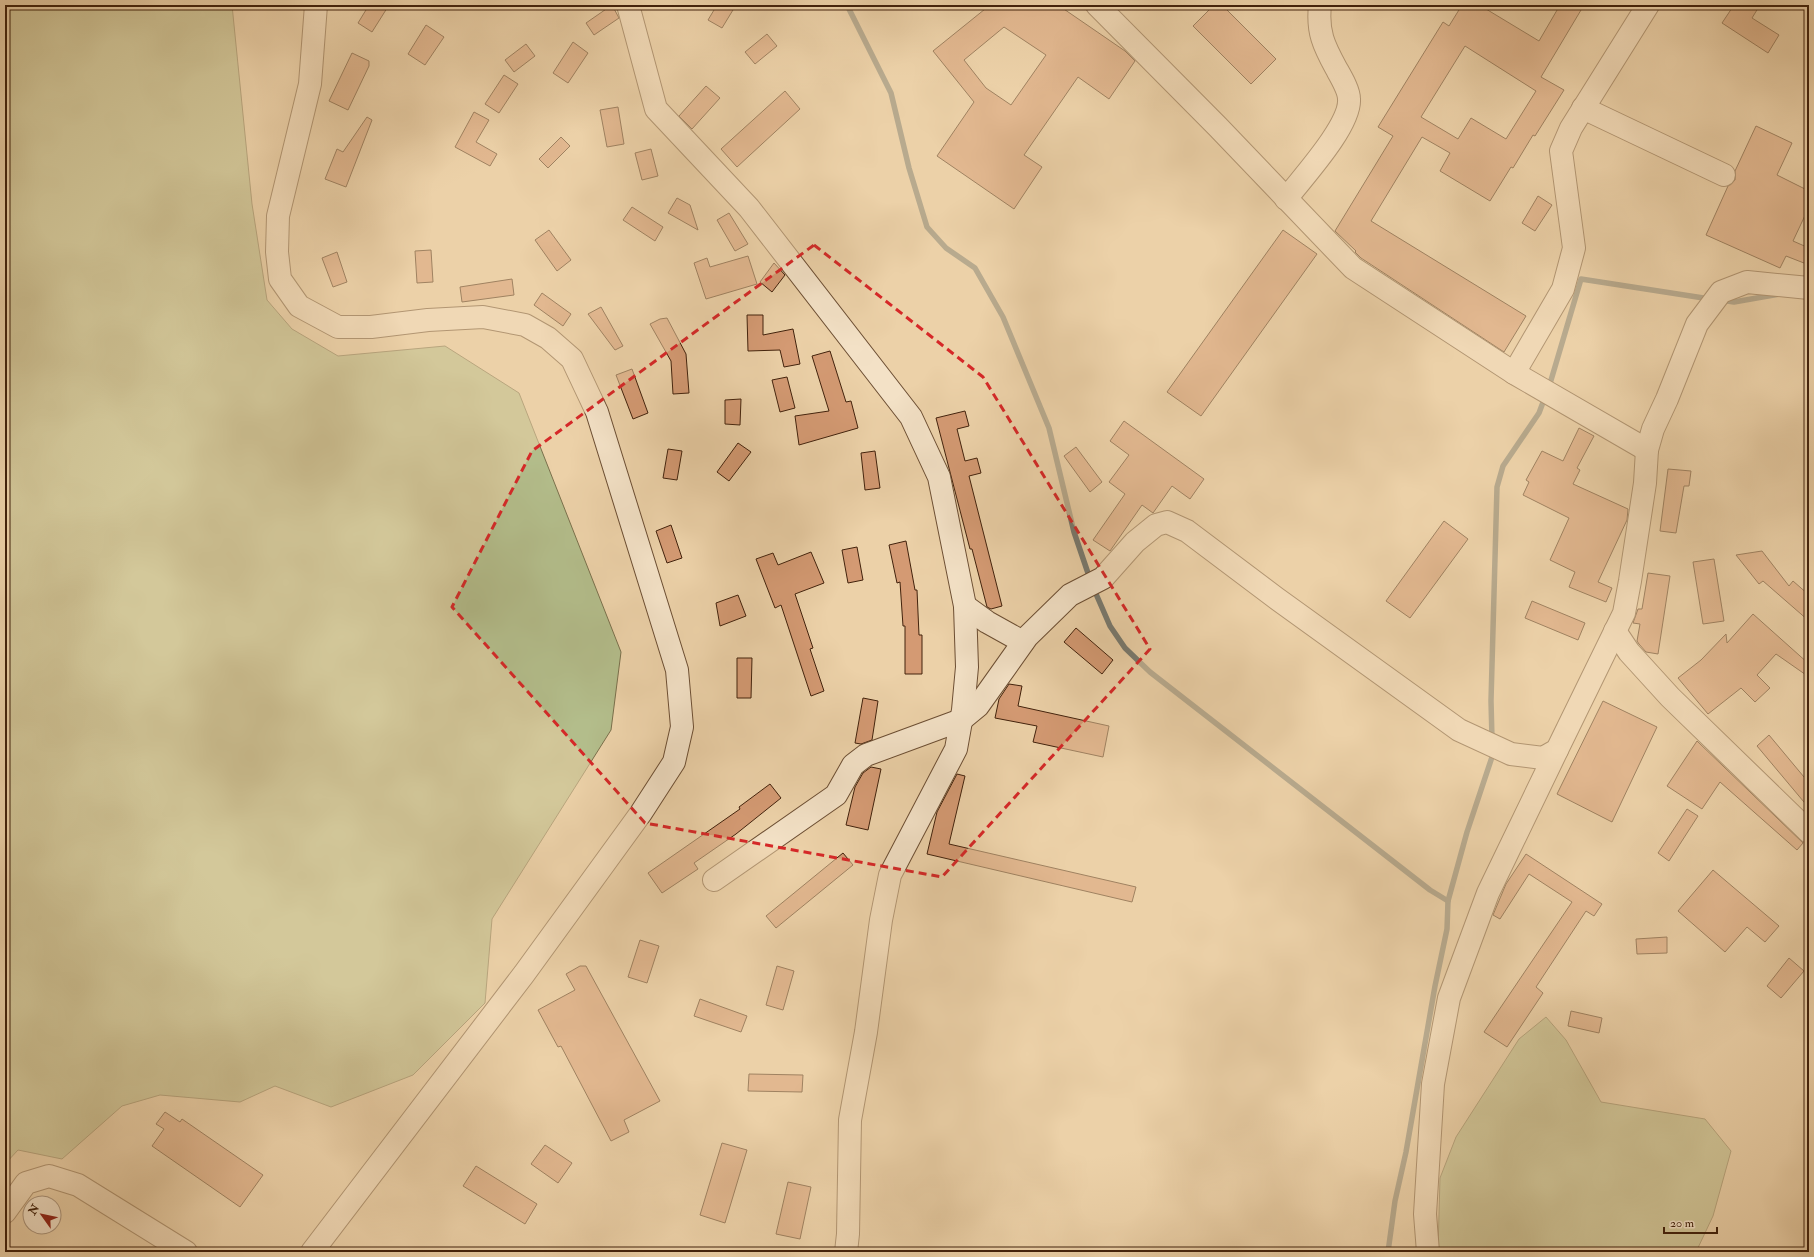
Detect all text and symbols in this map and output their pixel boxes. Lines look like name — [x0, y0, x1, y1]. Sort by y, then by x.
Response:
north arrow — [22, 1195, 62, 1235]
text: N — [25, 1201, 43, 1218]
scale bar — [1664, 1209, 1717, 1235]
text: 20 m — [1670, 1216, 1695, 1231]

